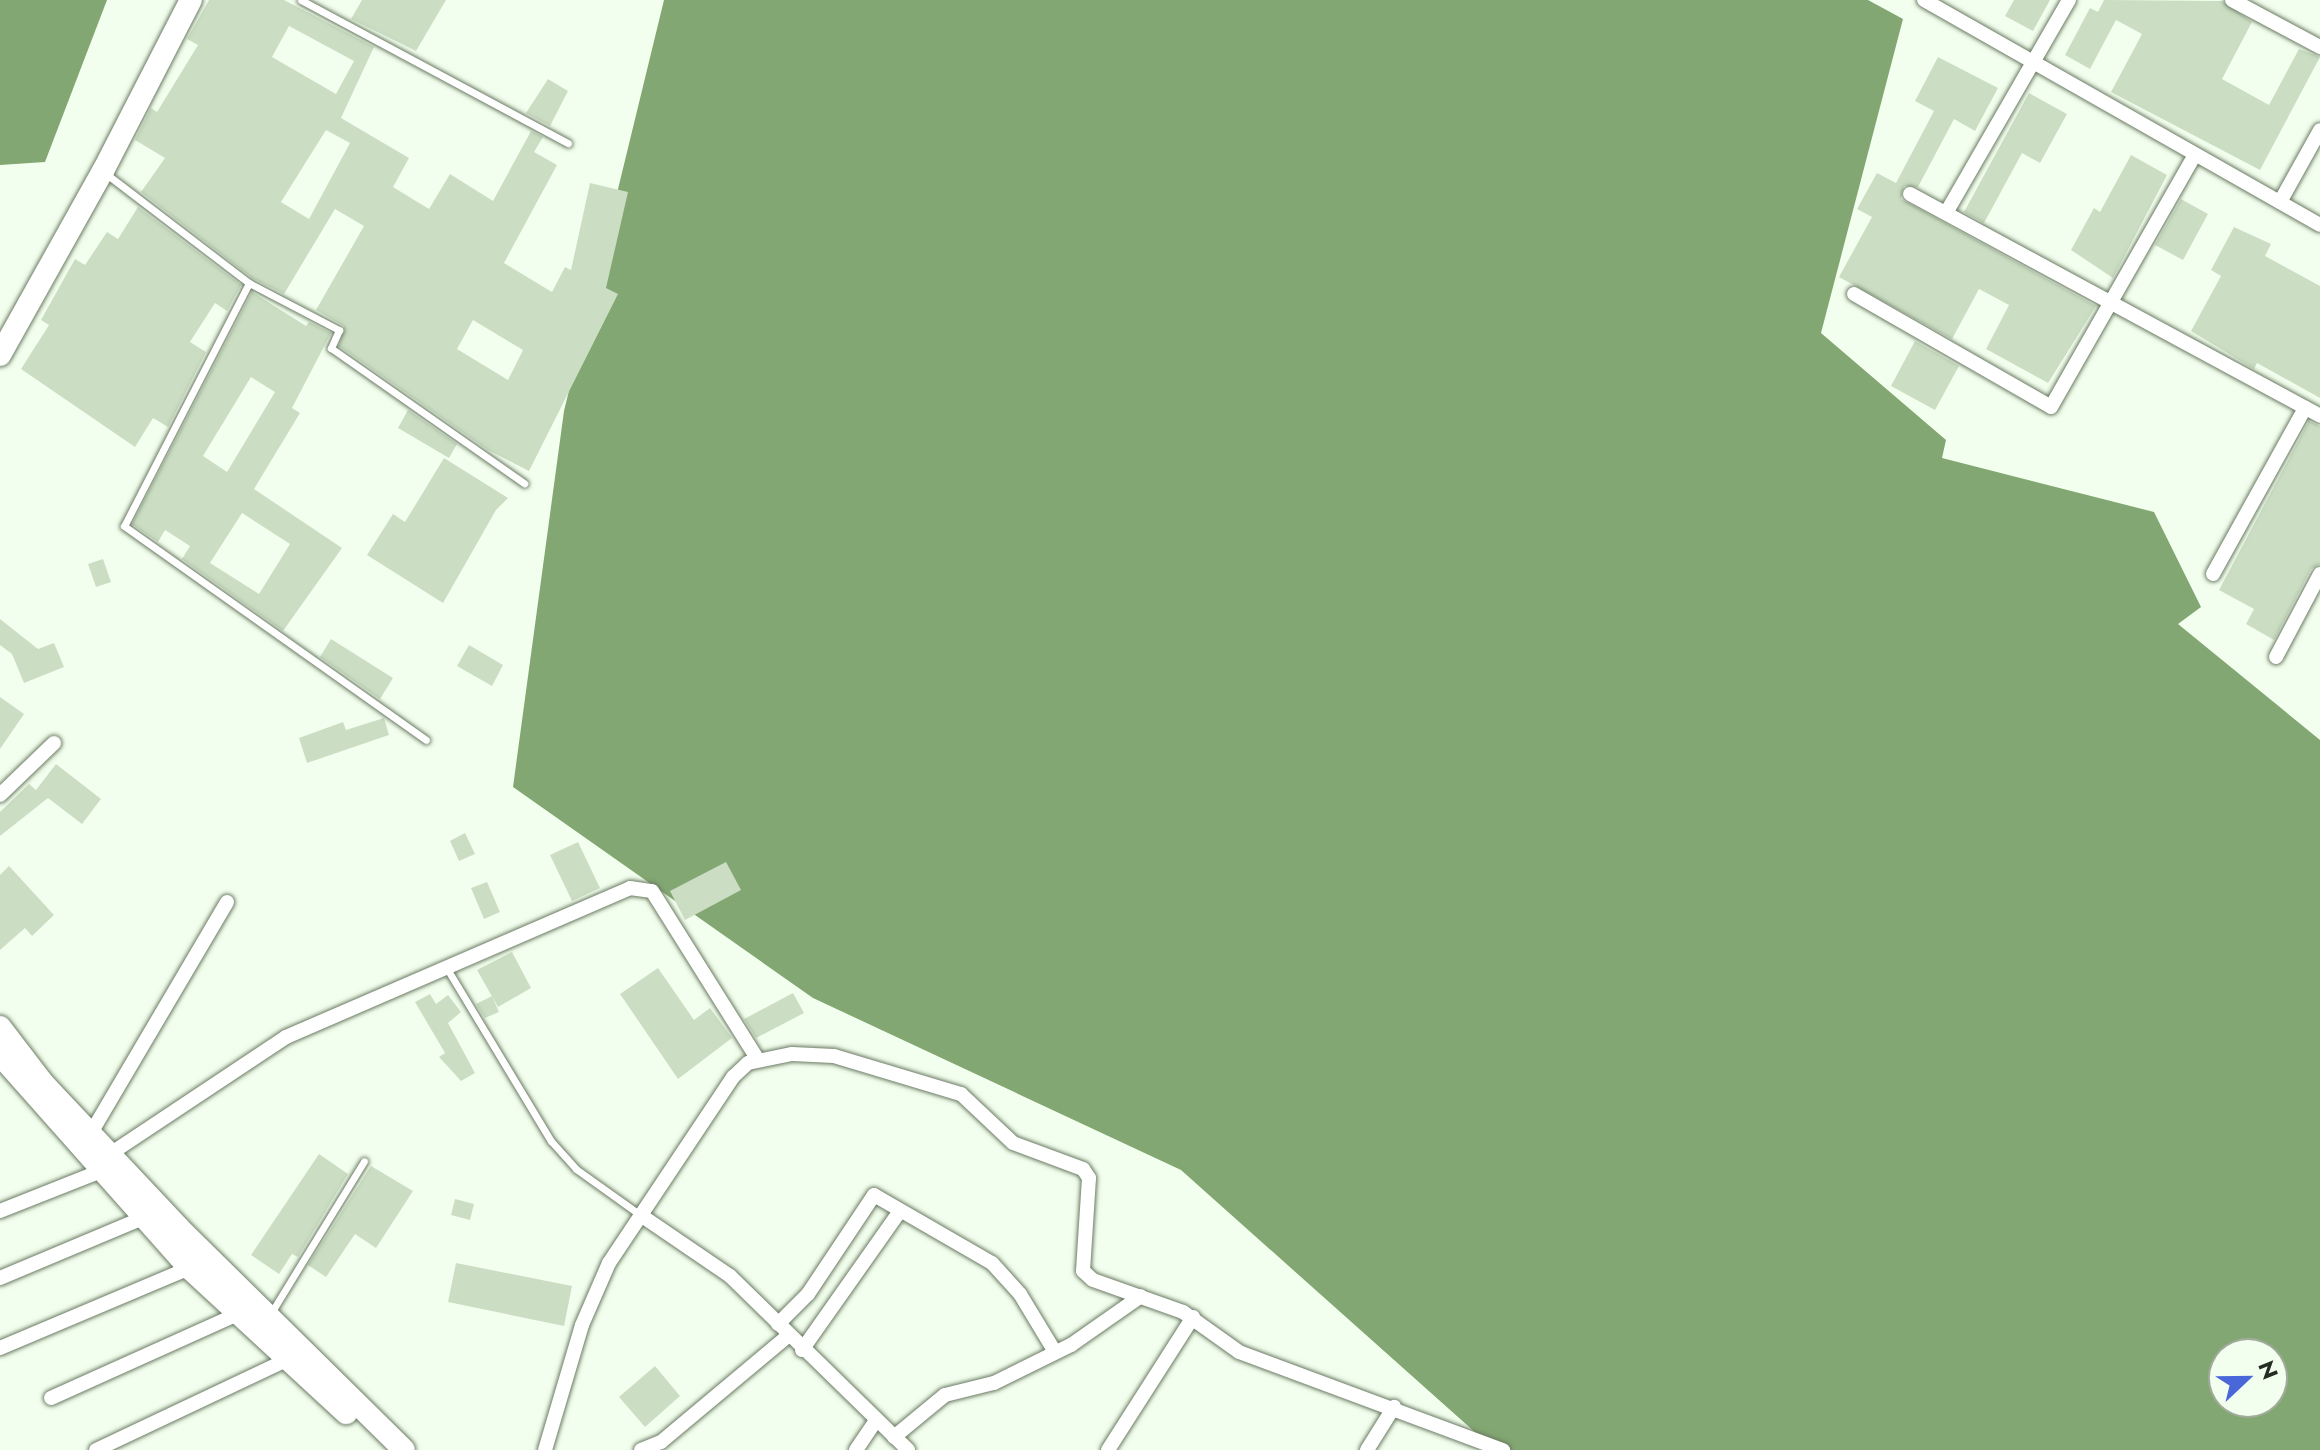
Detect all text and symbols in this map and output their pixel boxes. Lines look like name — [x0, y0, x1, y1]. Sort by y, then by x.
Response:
north arrow — [2208, 1338, 2288, 1418]
text: N — [2250, 1356, 2287, 1384]

